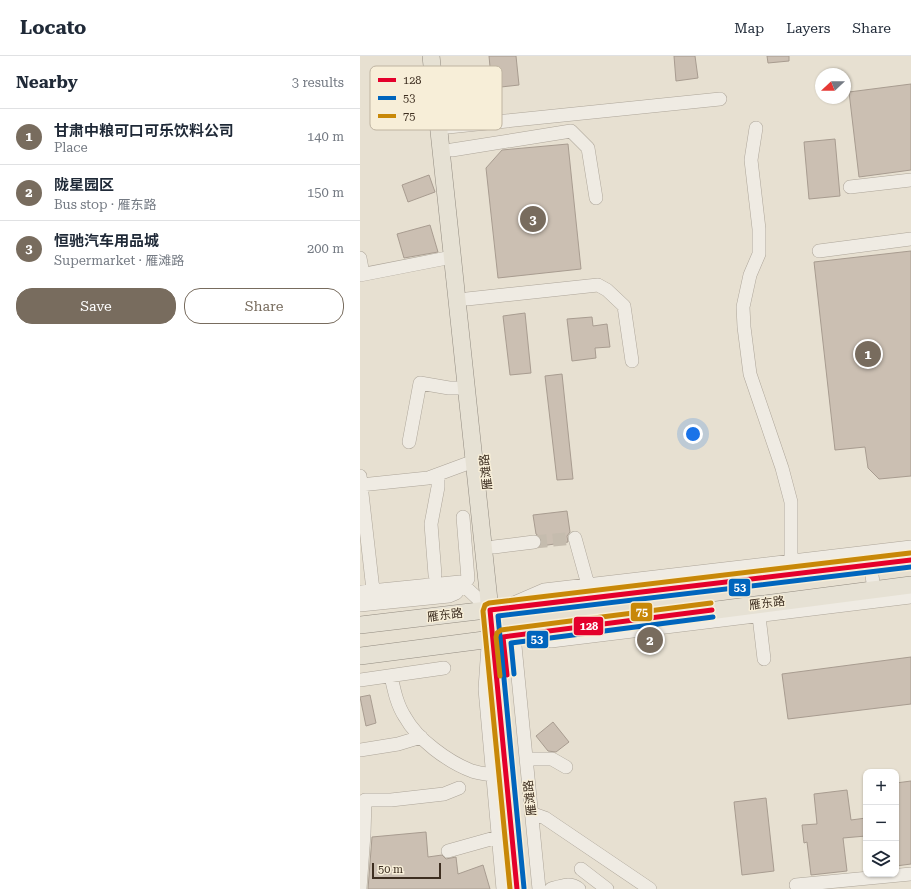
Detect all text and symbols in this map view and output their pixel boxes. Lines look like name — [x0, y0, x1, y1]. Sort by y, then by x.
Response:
text: Locato — [20, 16, 86, 39]
text: Map — [734, 20, 764, 36]
text: Layers — [786, 20, 830, 36]
text: Share — [852, 20, 891, 36]
legend — [370, 66, 502, 130]
north arrow — [815, 68, 851, 104]
text: Nearby — [16, 72, 78, 92]
text: 128 — [403, 74, 421, 87]
text: 3 results — [292, 75, 344, 90]
text: 53 — [403, 92, 415, 105]
text: 75 — [403, 110, 415, 123]
text: 甘肃中粮可口可乐饮料公司 — [54, 122, 234, 140]
text: 1 — [25, 129, 33, 144]
text: 140 m — [307, 129, 344, 144]
text: Place — [54, 140, 88, 155]
text: 陇星园区 — [54, 176, 114, 194]
text: 2 — [25, 185, 33, 200]
text: 150 m — [307, 185, 344, 200]
text: Bus stop · 雁东路 — [54, 197, 156, 212]
pin: 3 — [520, 204, 546, 234]
text: 恒驰汽车用品城 — [54, 232, 159, 250]
text: 3 — [25, 241, 33, 256]
text: 200 m — [307, 241, 344, 256]
text: Supermarket · 雁滩路 — [54, 253, 184, 268]
button: Save — [16, 288, 176, 324]
button: Share — [184, 288, 344, 324]
pin: 1 — [855, 339, 881, 369]
your location — [683, 424, 703, 444]
street label: 雁滩路 — [477, 453, 495, 491]
line badge: 53 — [728, 578, 751, 597]
text: 53 — [734, 581, 746, 594]
street label: 雁东路 — [748, 594, 786, 612]
line badge: 75 — [630, 602, 653, 622]
street label: 雁东路 — [426, 606, 464, 624]
text: 75 — [636, 606, 648, 619]
line badge: 128 — [573, 616, 604, 636]
text: 128 — [580, 620, 598, 633]
pin: 2 — [637, 625, 663, 655]
line badge: 53 — [526, 630, 549, 649]
text: 53 — [531, 633, 543, 646]
map controls — [863, 769, 899, 877]
button: + — [863, 769, 899, 805]
street label: 雁滩路 — [521, 779, 539, 817]
button: − — [863, 805, 899, 841]
button: layers — [863, 841, 899, 877]
scale bar — [372, 861, 441, 880]
text: 50 m — [378, 863, 403, 876]

